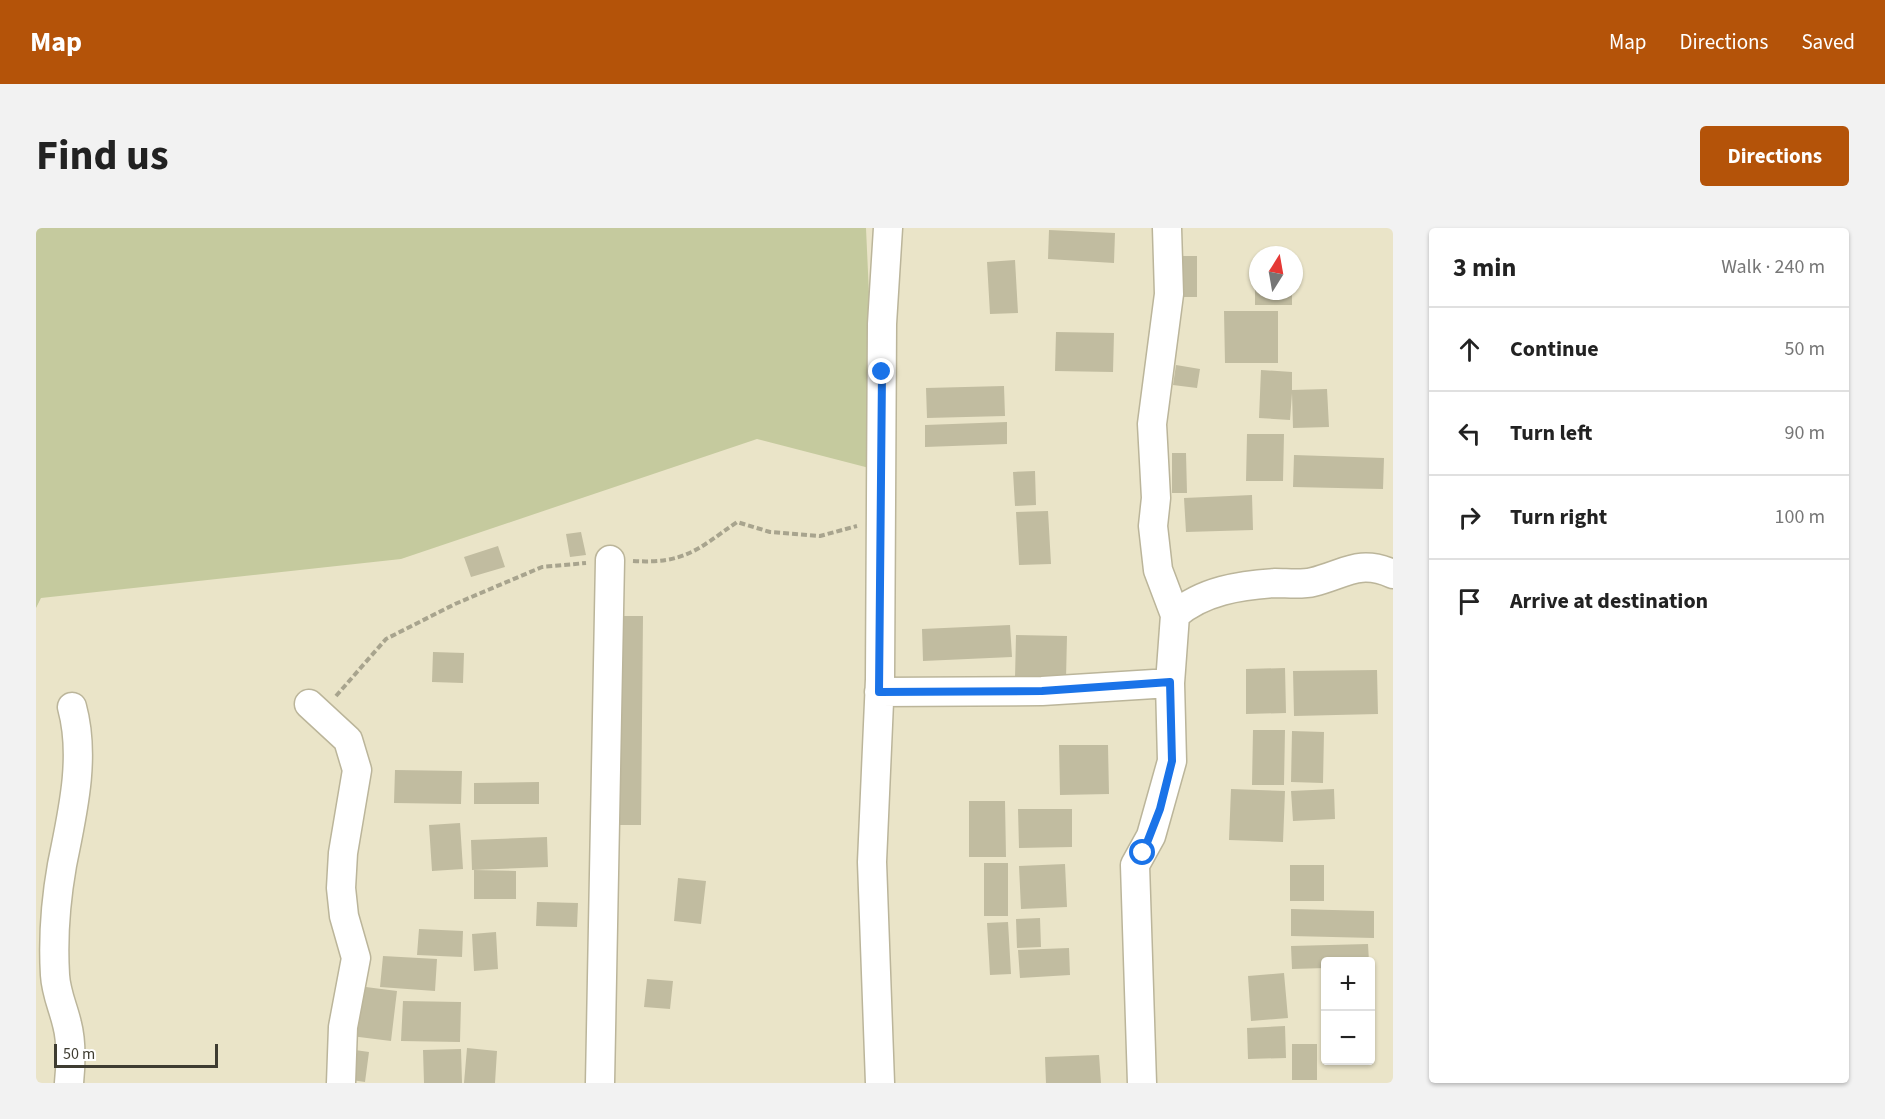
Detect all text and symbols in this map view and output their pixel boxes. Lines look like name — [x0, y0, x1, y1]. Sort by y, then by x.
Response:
text: Map — [30, 22, 82, 62]
text: Map — [1609, 27, 1647, 57]
text: Directions — [1680, 27, 1768, 57]
text: Saved — [1801, 27, 1855, 57]
text: Find us — [36, 126, 169, 186]
button: Directions — [1700, 126, 1849, 186]
north arrow — [1249, 246, 1303, 300]
text: 3 min — [1453, 249, 1516, 286]
text: Walk · 240 m — [1721, 253, 1825, 281]
icon: ahead — [1453, 333, 1486, 366]
text: Continue — [1510, 333, 1599, 365]
text: 50 m — [1785, 335, 1825, 363]
route end — [868, 358, 894, 384]
icon: left — [1453, 417, 1486, 450]
text: Turn left — [1510, 417, 1592, 449]
text: 90 m — [1785, 419, 1825, 447]
icon: right — [1453, 501, 1486, 534]
text: Turn right — [1510, 501, 1607, 533]
text: 100 m — [1775, 503, 1825, 531]
icon: arrive — [1453, 585, 1486, 618]
text: Arrive at destination — [1510, 585, 1708, 617]
route start — [1129, 839, 1155, 865]
map controls — [1321, 957, 1375, 1065]
button: + — [1321, 957, 1375, 1011]
button: − — [1321, 1011, 1375, 1065]
scale bar — [54, 1041, 218, 1068]
text: 50 m — [63, 1043, 95, 1065]

